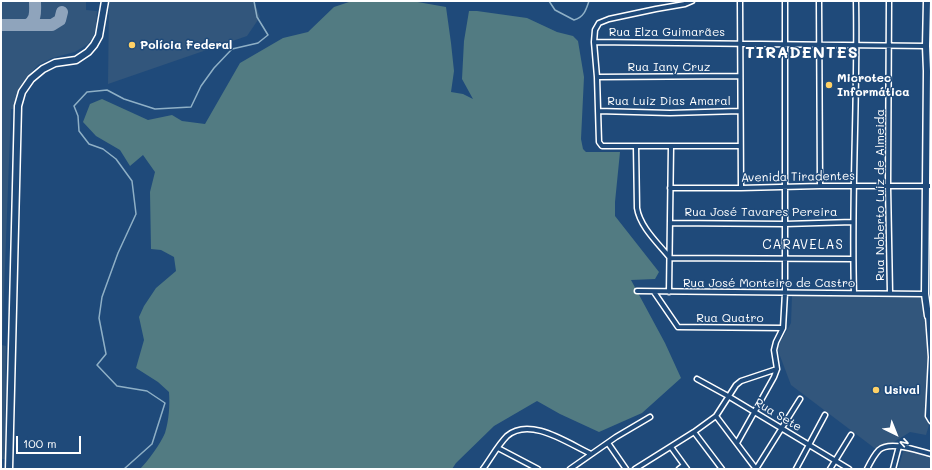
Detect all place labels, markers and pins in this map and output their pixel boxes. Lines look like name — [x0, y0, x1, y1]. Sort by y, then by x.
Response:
place label: Polícia Federal — [140, 38, 232, 52]
marker: Polícia Federal — [127, 40, 137, 50]
place label: Microtec Informática — [837, 71, 910, 99]
marker: Microtec Informática — [824, 80, 834, 90]
place label: Usival — [884, 383, 920, 397]
marker: Usival — [871, 385, 881, 395]

